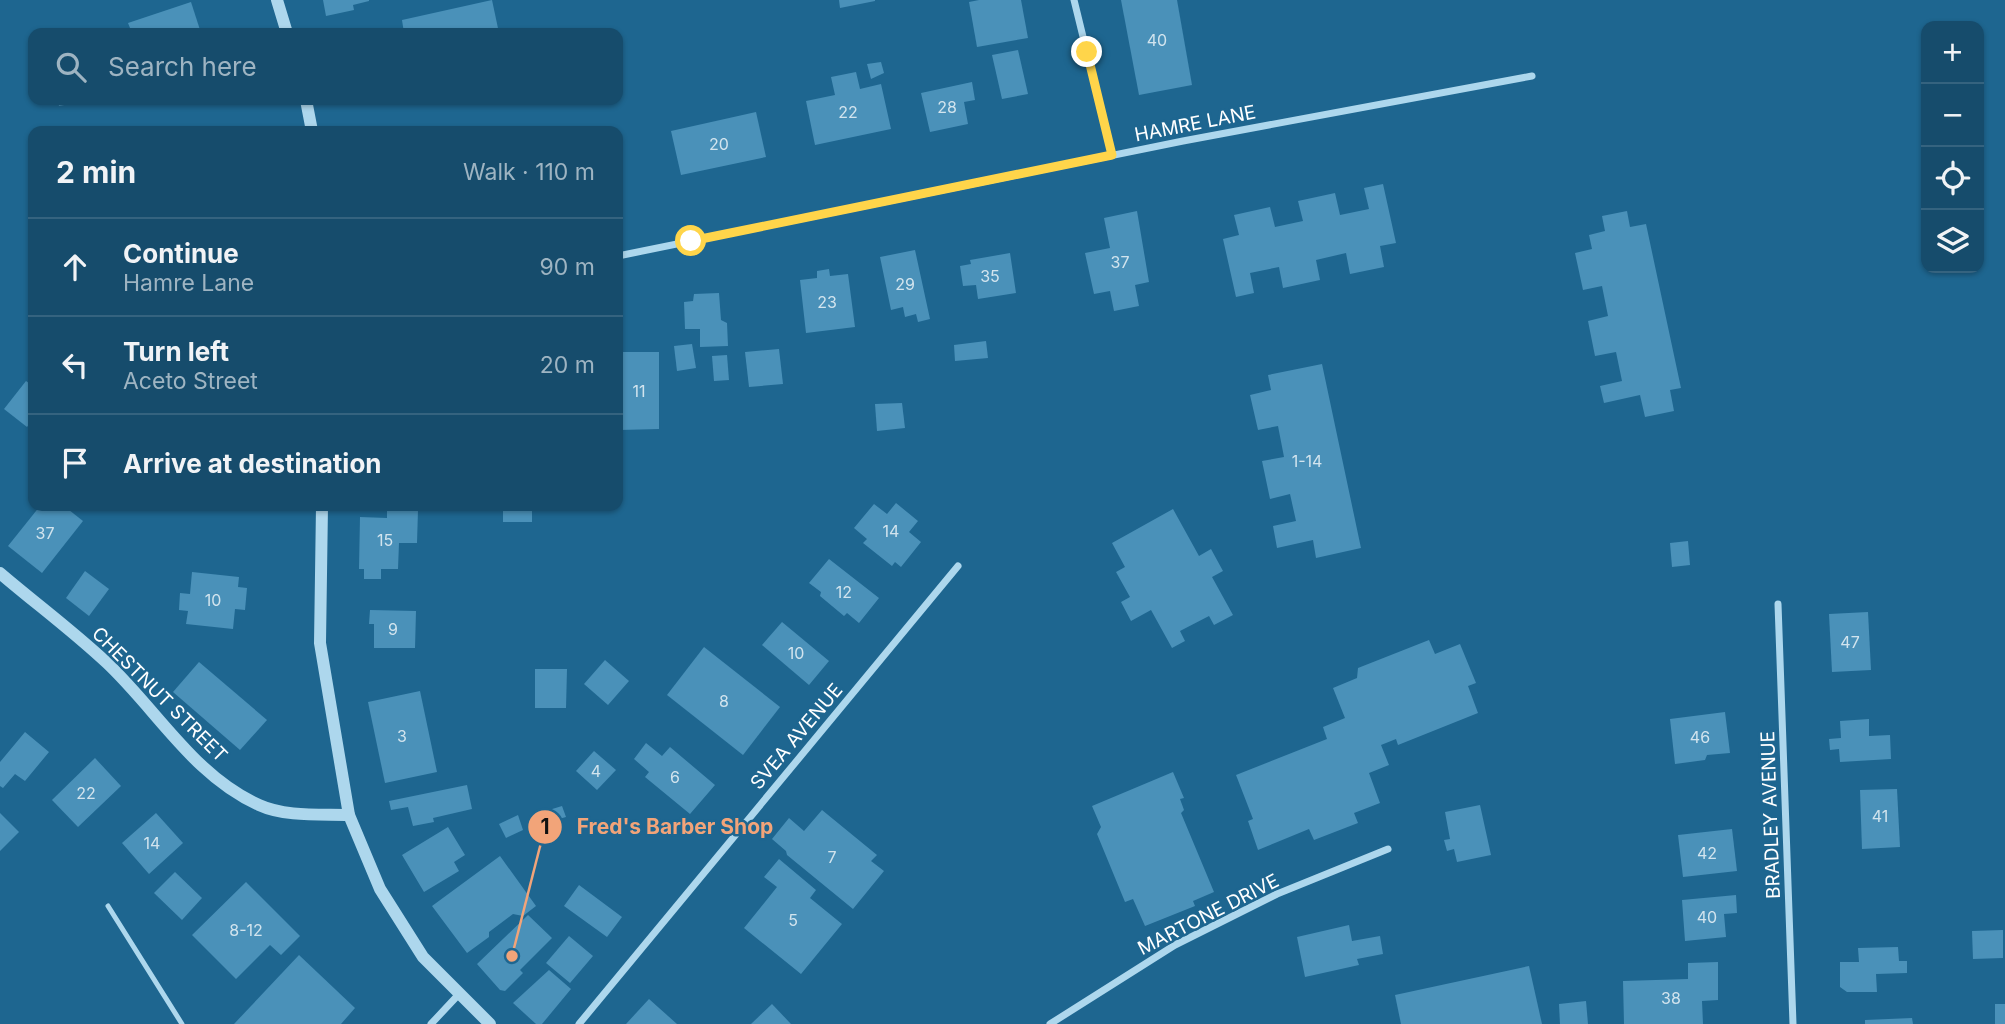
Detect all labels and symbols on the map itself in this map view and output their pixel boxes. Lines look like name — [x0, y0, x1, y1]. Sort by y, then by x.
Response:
house number: 40 — [1147, 30, 1167, 50]
route end — [1071, 36, 1102, 67]
house number: 28 — [937, 97, 957, 117]
street label: HAMRE LANE — [1133, 100, 1258, 147]
house number: 22 — [838, 102, 858, 122]
house number: 20 — [709, 134, 729, 154]
route start — [675, 225, 706, 256]
house number: 37 — [1111, 252, 1129, 272]
house number: 35 — [980, 266, 1000, 286]
house number: 29 — [895, 274, 915, 294]
house number: 23 — [817, 292, 837, 312]
house number: 11 — [632, 381, 646, 401]
house number: 1-14 — [1292, 451, 1322, 471]
house number: 14 — [883, 521, 899, 541]
house number: 37 — [36, 523, 54, 543]
house number: 15 — [377, 530, 393, 550]
house number: 12 — [836, 582, 852, 602]
house number: 10 — [205, 590, 221, 610]
house number: 9 — [388, 619, 398, 639]
street label: CHESTNUT STREET — [87, 622, 232, 767]
house number: 47 — [1840, 632, 1860, 652]
house number: 10 — [788, 643, 804, 663]
street label: SVEA AVENUE — [745, 679, 847, 794]
house number: 8 — [719, 691, 729, 711]
house number: 3 — [397, 726, 407, 746]
house number: 46 — [1690, 727, 1710, 747]
street label: BRADLEY AVENUE — [1756, 731, 1785, 899]
house number: 4 — [591, 761, 601, 781]
house number: 6 — [670, 767, 680, 787]
house number: 22 — [76, 783, 96, 803]
callout: Fred's Barber Shop — [527, 806, 787, 848]
house number: 41 — [1872, 806, 1888, 826]
text: 1 — [540, 814, 550, 839]
text: Fred's Barber Shop — [577, 814, 773, 839]
house number: 14 — [144, 833, 160, 853]
house number: 42 — [1697, 843, 1717, 863]
house number: 7 — [827, 847, 837, 867]
street label: MARTONE DRIVE — [1134, 869, 1283, 960]
house number: 40 — [1697, 907, 1717, 927]
house number: 5 — [788, 910, 798, 930]
house number: 8-12 — [229, 920, 263, 940]
house number: 38 — [1661, 988, 1681, 1008]

